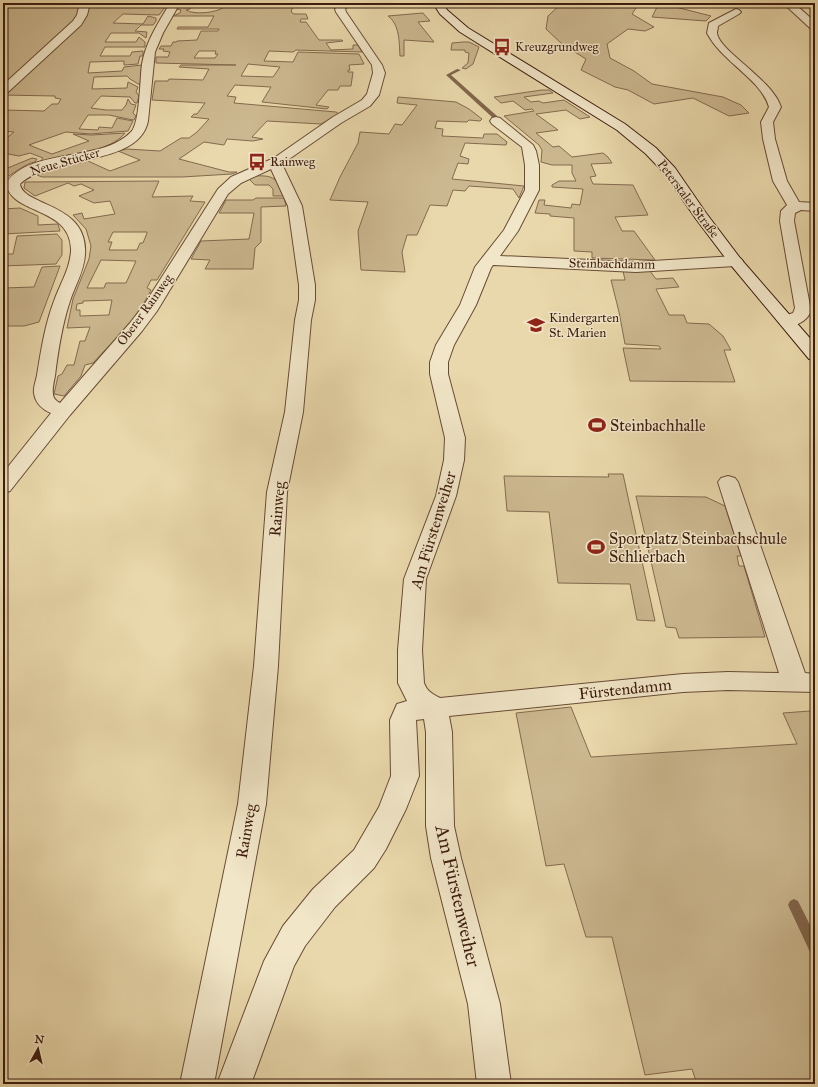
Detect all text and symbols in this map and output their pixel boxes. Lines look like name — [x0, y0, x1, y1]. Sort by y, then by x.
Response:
bus stop icon: Kreuzgrundweg — [492, 37, 512, 57]
place label: Kreuzgrundweg — [515, 39, 600, 55]
street label: Neue Stücker — [28, 144, 102, 180]
bus stop icon: Rainweg — [247, 152, 267, 172]
place label: Rainweg — [270, 154, 316, 170]
street label: Peterstaler Straße — [653, 157, 723, 242]
street label: Steinbachdamm — [569, 255, 655, 273]
street label: Oberer Rainweg — [114, 270, 177, 349]
place label: Kindergarten St. Marien — [549, 310, 619, 341]
school or university icon: Kindergarten St. Marien — [526, 315, 546, 335]
sports icon: Steinbachhalle — [587, 415, 607, 435]
place label: Steinbachhalle — [610, 416, 706, 435]
street label: Am Fürstenweiher — [406, 469, 460, 592]
street label: Rainweg — [265, 480, 290, 537]
place label: Sportplatz Steinbachschule Schlierbach — [609, 529, 787, 566]
sports icon: Sportplatz Steinbachschule Schlierbach — [586, 537, 606, 557]
street label: Fürstendamm — [578, 675, 673, 703]
street label: Rainweg — [232, 802, 261, 860]
street label: Am Fürstenweiher — [430, 822, 486, 970]
north arrow — [18, 1029, 58, 1069]
text: N — [34, 1033, 46, 1047]

